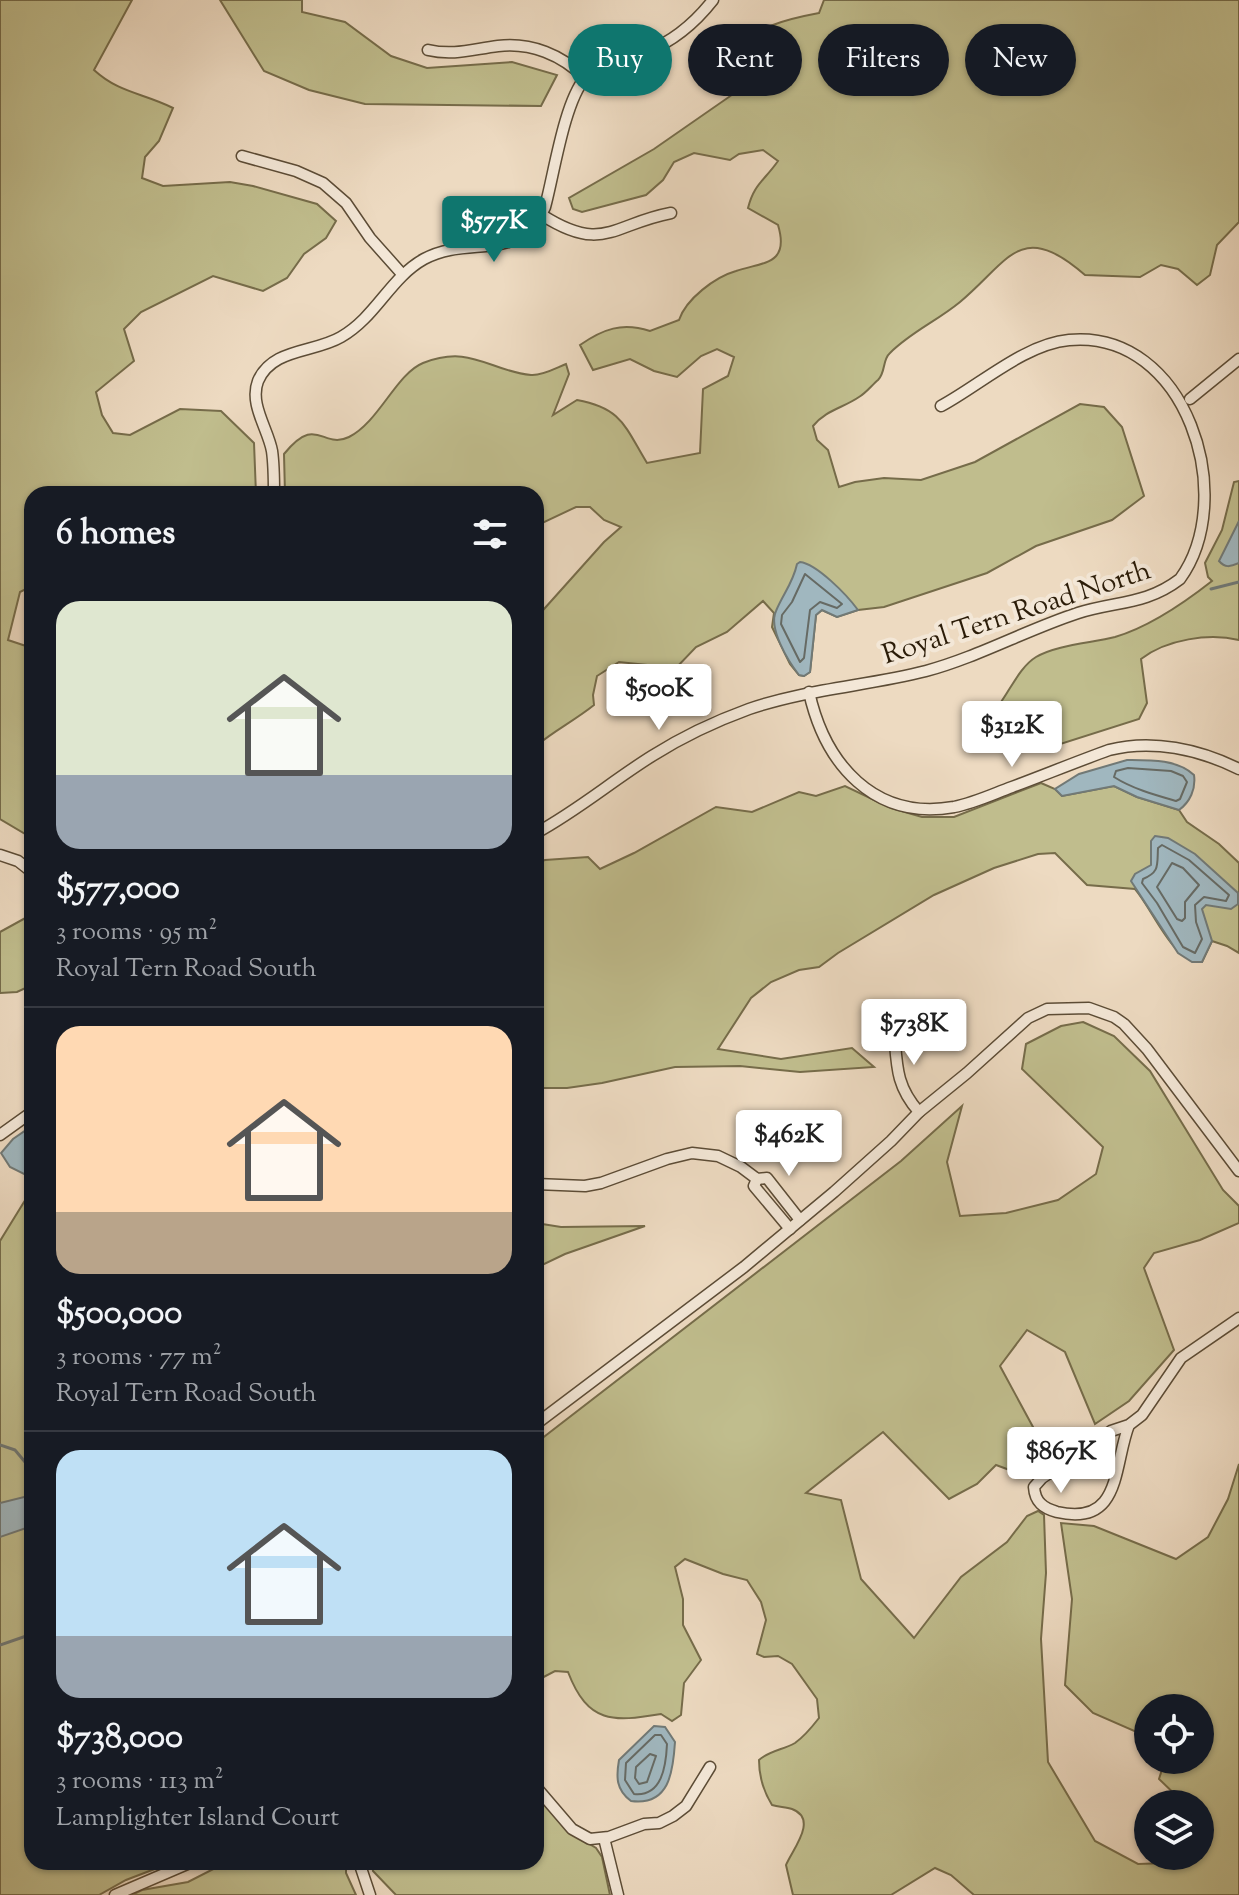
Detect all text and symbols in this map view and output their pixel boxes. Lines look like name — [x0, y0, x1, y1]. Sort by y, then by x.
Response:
chip: Buy — [568, 24, 672, 96]
chip: Rent — [688, 24, 802, 96]
chip: Filters — [818, 24, 949, 96]
chip: New — [965, 24, 1076, 96]
pin: $577K — [438, 196, 550, 264]
text: $577K — [460, 203, 528, 240]
text: 6 homes — [56, 510, 175, 559]
icon: filters — [468, 512, 512, 556]
street label: Royal Tern Road North — [877, 552, 1156, 676]
icon: home — [212, 653, 356, 797]
pin: $500K — [603, 664, 715, 732]
text: $500K — [624, 671, 694, 708]
pin: $312K — [956, 701, 1068, 769]
text: $312K — [980, 708, 1044, 745]
text: $577,000 — [56, 865, 180, 914]
text: 3 rooms · 95 m² — [56, 914, 217, 951]
text: Royal Tern Road South — [56, 951, 317, 988]
pin: $738K — [858, 999, 970, 1067]
text: $738K — [879, 1006, 949, 1043]
icon: home — [212, 1078, 356, 1222]
pin: $462K — [733, 1110, 845, 1178]
text: $462K — [754, 1117, 824, 1154]
text: $500,000 — [56, 1290, 182, 1339]
text: 3 rooms · 77 m² — [56, 1339, 221, 1376]
text: Royal Tern Road South — [56, 1376, 317, 1413]
pin: $867K — [1005, 1427, 1117, 1495]
text: $867K — [1025, 1434, 1097, 1471]
icon: home — [212, 1502, 356, 1646]
map controls — [1134, 1694, 1214, 1870]
button: locate — [1134, 1694, 1214, 1774]
text: $738,000 — [56, 1714, 183, 1763]
text: 3 rooms · 113 m² — [56, 1763, 224, 1800]
button: layers — [1134, 1790, 1214, 1870]
text: Lamplighter Island Court — [56, 1800, 339, 1837]

